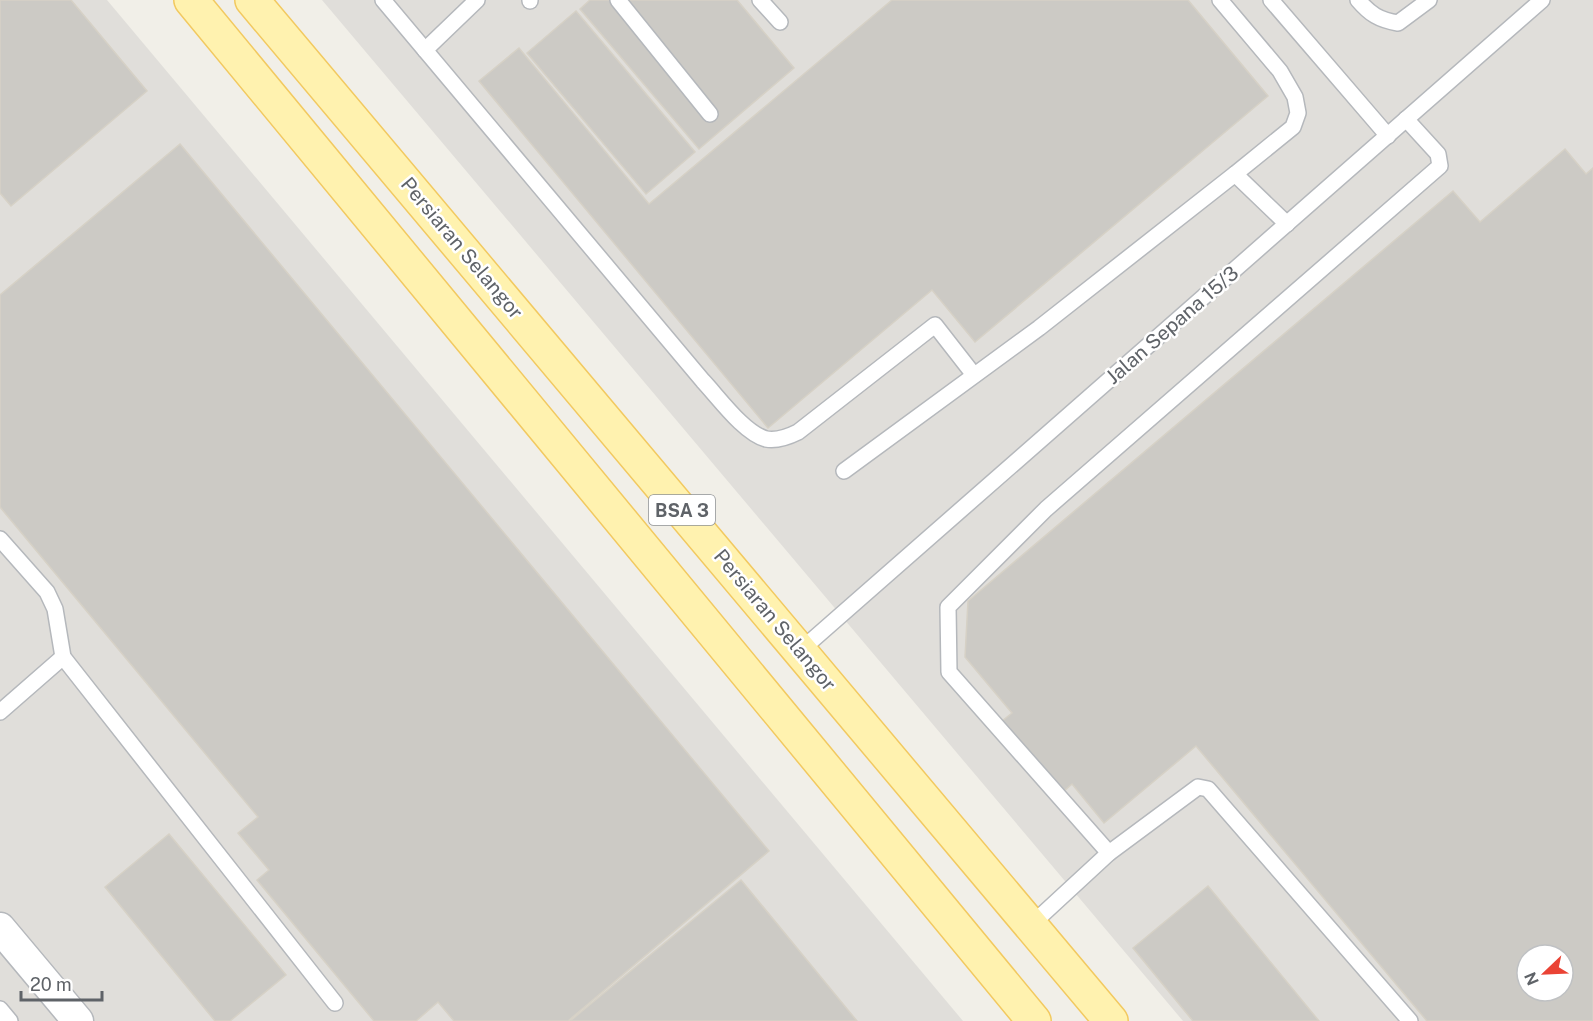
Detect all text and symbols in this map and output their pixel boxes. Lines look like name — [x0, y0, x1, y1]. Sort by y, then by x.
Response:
street label: Persiaran Selangor — [396, 172, 528, 324]
street label: Jalan Sepana 15/3 — [1101, 261, 1243, 389]
road number: BSA 3 — [649, 495, 715, 525]
street label: Persiaran Selangor — [709, 544, 841, 696]
north arrow — [1515, 943, 1575, 1003]
scale bar — [21, 964, 102, 1002]
text: N — [1520, 969, 1543, 988]
text: 20 m — [30, 974, 72, 995]

